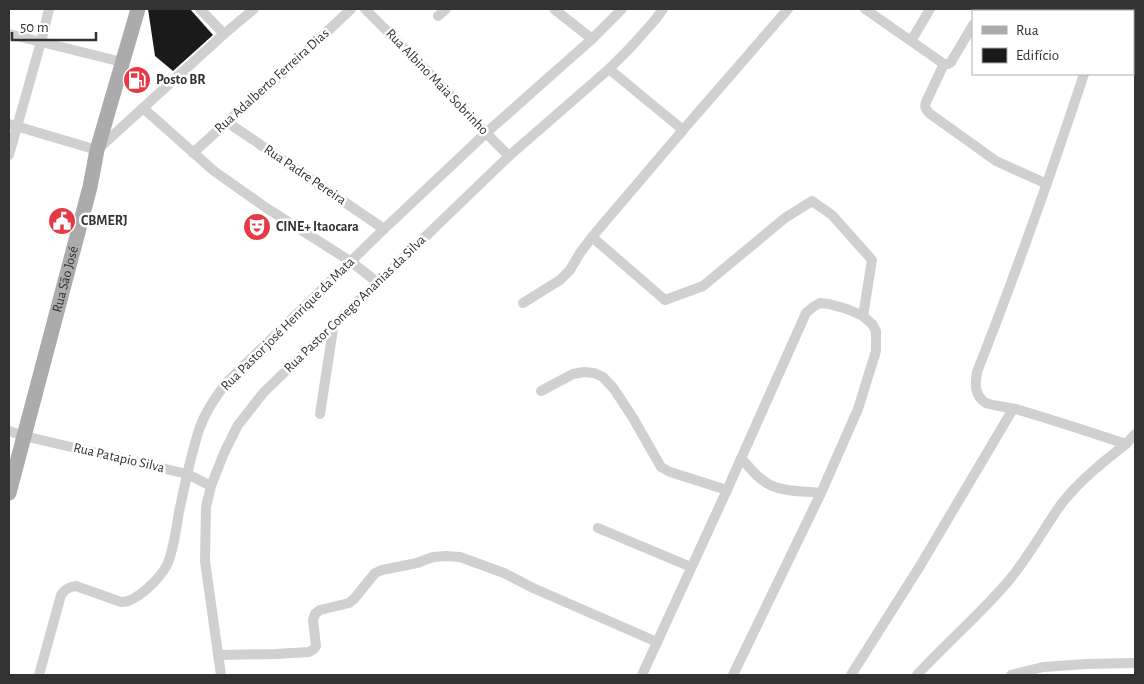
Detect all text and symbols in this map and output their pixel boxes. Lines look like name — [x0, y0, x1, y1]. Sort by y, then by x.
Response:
scale bar — [12, 10, 96, 42]
legend — [972, 10, 1134, 75]
text: 50 m — [20, 20, 49, 35]
text: Rua — [1016, 23, 1039, 38]
street label: Rua Adalberto Ferreira Dias — [212, 26, 332, 136]
street label: Rua Albino Maia Sobrinho — [383, 26, 491, 138]
text: Edifício — [1016, 48, 1059, 63]
fuel station icon: Posto BR — [122, 65, 152, 95]
place label: Posto BR — [156, 73, 206, 87]
street label: Rua Padre Pereira — [261, 142, 349, 208]
public building icon: CBMERJ — [47, 206, 77, 236]
theatre icon: CINE+ Itaocara — [242, 212, 272, 242]
place label: CBMERJ — [81, 214, 128, 228]
place label: CINE+ Itaocara — [276, 220, 359, 234]
street label: Rua Pastor Conego Ananias da Silva — [282, 232, 429, 375]
street label: Rua São José — [50, 245, 81, 314]
street label: Rua Pastor josé Henrique da Mata — [219, 254, 358, 393]
street label: Rua Patapio Silva — [72, 441, 166, 475]

